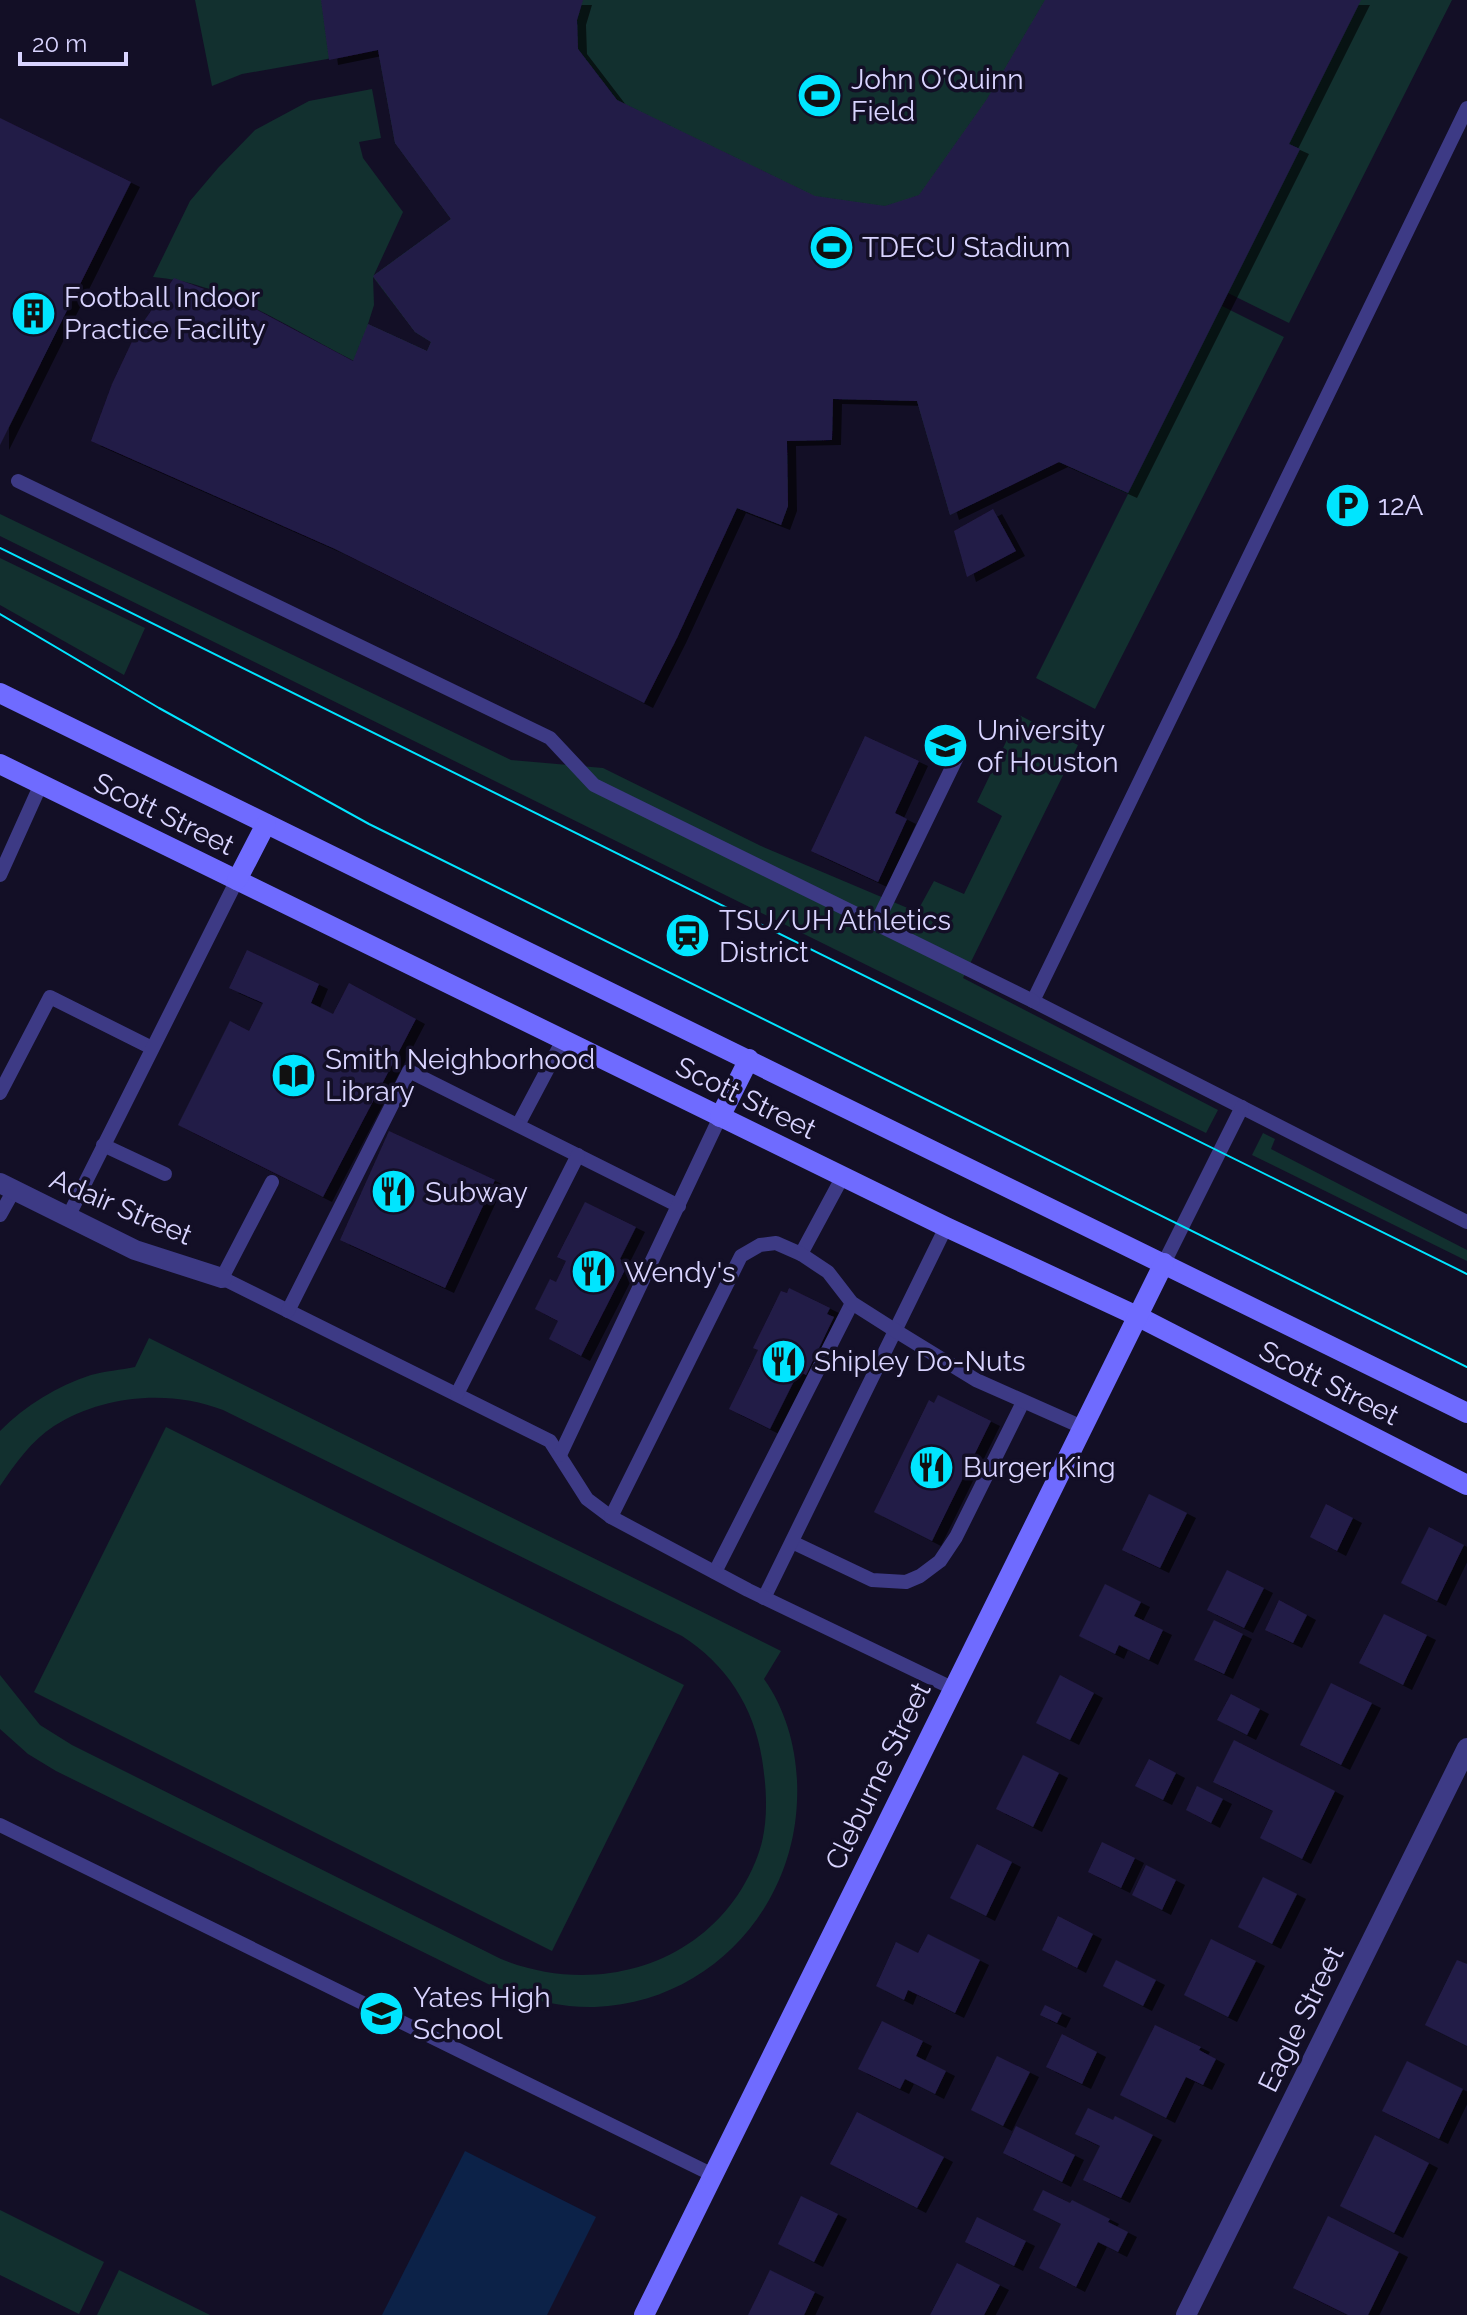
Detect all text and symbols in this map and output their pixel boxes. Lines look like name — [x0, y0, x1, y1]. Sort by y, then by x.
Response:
scale bar — [20, 16, 126, 66]
text: 20 m — [32, 29, 87, 58]
place label: John O'Quinn Field — [851, 63, 1024, 128]
sports icon: John O'Quinn Field — [796, 71, 844, 119]
sports icon: TDECU Stadium — [807, 223, 855, 271]
place label: TDECU Stadium — [862, 231, 1071, 264]
place label: Football Indoor Practice Facility — [64, 281, 266, 346]
building icon: Football Indoor Practice Facility — [9, 289, 57, 337]
parking icon: 12A — [1323, 481, 1371, 529]
place label: 12A — [1378, 489, 1424, 522]
place label: University of Houston — [977, 714, 1119, 779]
school or university icon: University of Houston — [922, 722, 970, 770]
street label: Scott Street — [88, 766, 240, 862]
place label: TSU/UH Athletics District — [719, 904, 951, 969]
station icon: TSU/UH Athletics District — [664, 912, 712, 960]
place label: Smith Neighborhood Library — [325, 1043, 595, 1108]
street label: Scott Street — [670, 1050, 822, 1146]
library icon: Smith Neighborhood Library — [270, 1051, 318, 1099]
street label: Adair Street — [45, 1162, 198, 1252]
restaurant icon: Subway — [370, 1168, 418, 1216]
place label: Subway — [425, 1176, 528, 1209]
restaurant icon: Wendy's — [569, 1248, 617, 1296]
place label: Wendy's — [624, 1256, 736, 1289]
street label: Scott Street — [1254, 1334, 1405, 1433]
restaurant icon: Shipley Do-Nuts — [759, 1337, 807, 1385]
place label: Shipley Do-Nuts — [814, 1345, 1026, 1378]
restaurant icon: Burger King — [908, 1443, 956, 1491]
place label: Burger King — [963, 1451, 1116, 1484]
street label: Cleburne Street — [818, 1676, 938, 1875]
street label: Eagle Street — [1251, 1940, 1351, 2097]
place label: Yates High School — [413, 1981, 550, 2046]
school or university icon: Yates High School — [358, 1989, 406, 2037]

